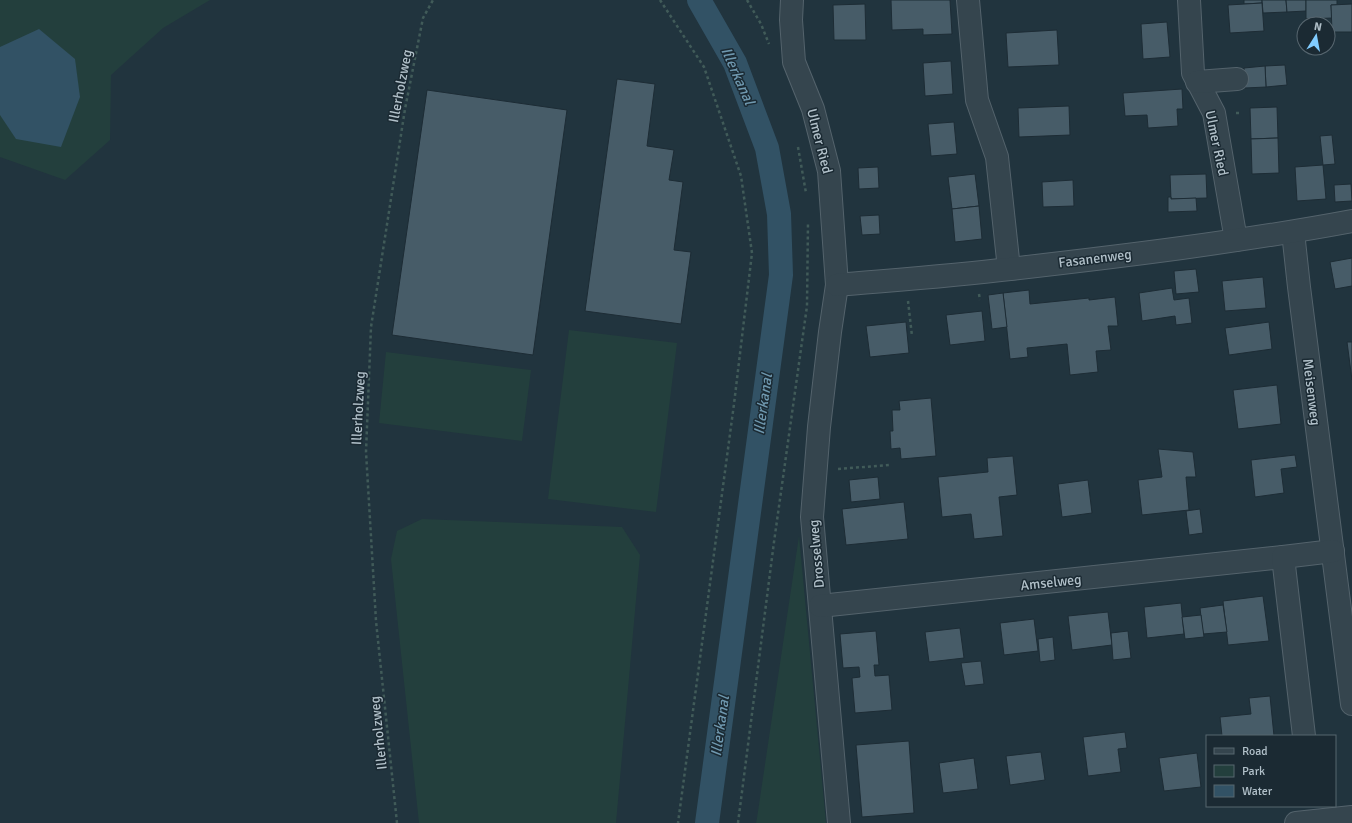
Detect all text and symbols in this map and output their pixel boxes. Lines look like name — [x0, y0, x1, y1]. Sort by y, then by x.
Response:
north arrow — [1296, 16, 1336, 56]
text: N — [1313, 20, 1323, 34]
water label: Illerkanal — [717, 44, 759, 109]
street label: Illerholzweg — [385, 48, 416, 124]
street label: Ulmer Ried — [803, 107, 836, 175]
street label: Ulmer Ried — [1201, 109, 1232, 177]
street label: Fasanenweg — [1058, 246, 1133, 271]
street label: Meisenweg — [1299, 358, 1324, 426]
street label: Illerholzweg — [348, 371, 369, 445]
water label: Illerkanal — [750, 371, 776, 436]
street label: Drosselweg — [805, 519, 828, 589]
street label: Amselweg — [1020, 571, 1082, 594]
water label: Illerkanal — [707, 693, 733, 758]
street label: Illerholzweg — [366, 695, 391, 771]
legend — [1206, 735, 1336, 807]
text: Road — [1242, 744, 1268, 759]
text: Park — [1242, 764, 1265, 779]
text: Water — [1242, 784, 1273, 799]

